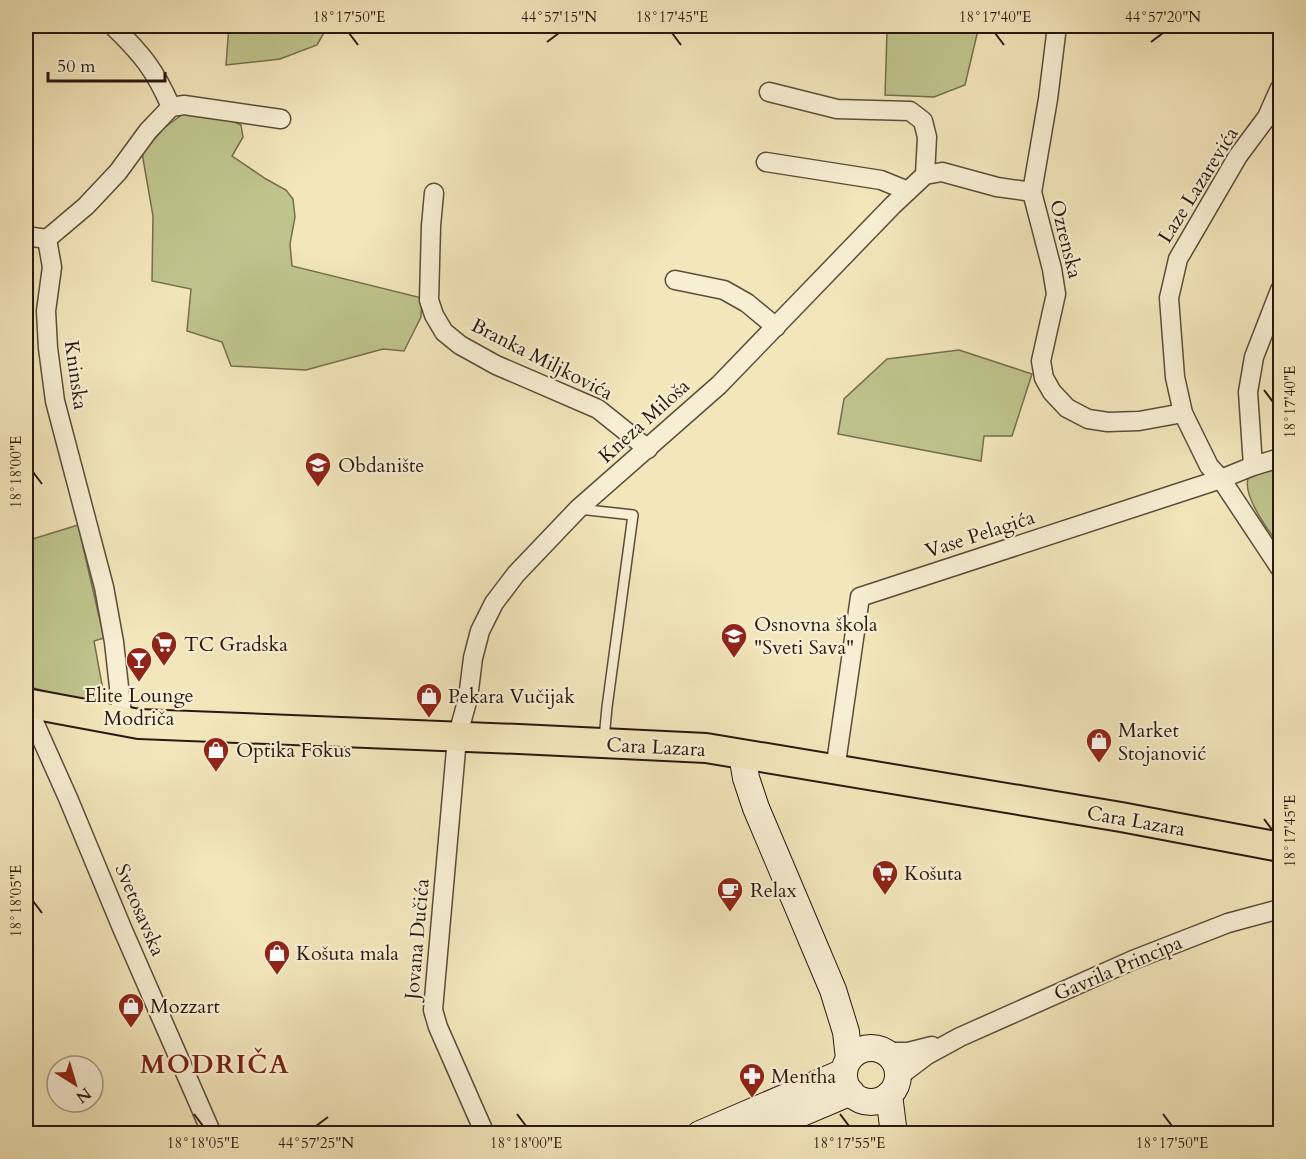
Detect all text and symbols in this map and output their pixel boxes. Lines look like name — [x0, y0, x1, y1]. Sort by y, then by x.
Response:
text: 18°17'50"E — [313, 7, 385, 27]
text: 44°57'15"N — [521, 7, 597, 27]
text: 18°17'45"E — [636, 7, 708, 27]
text: 18°17'40"E — [959, 7, 1031, 27]
text: 44°57'20"N — [1125, 7, 1201, 27]
scale bar — [48, 45, 165, 83]
text: 50 m — [57, 54, 96, 79]
street label: Laze Lazarevića — [1151, 121, 1245, 248]
street label: Ozrenska — [1043, 197, 1089, 281]
street label: Branka Miljkovića — [466, 312, 618, 407]
street label: Kninska — [58, 339, 94, 412]
text: 18°17'40"E — [1280, 366, 1300, 438]
street label: Kneza Miloša — [593, 373, 696, 469]
text: 18°18'00"E — [6, 436, 26, 508]
school or university icon: Obdanište — [303, 450, 333, 488]
place label: Obdanište — [338, 452, 424, 479]
street label: Vase Pelagića — [922, 503, 1039, 564]
place label: Osnovna škola "Sveti Sava" — [754, 611, 878, 661]
school or university icon: Osnovna škola "Sveti Sava" — [719, 621, 749, 659]
supermarket icon: TC Gradska — [149, 629, 179, 667]
place label: TC Gradska — [184, 631, 288, 658]
bar icon: Elite Lounge Modriča — [124, 645, 154, 683]
shop icon: Pekara Vučijak — [414, 681, 444, 719]
place label: Elite Lounge Modriča — [84, 682, 194, 732]
place label: Pekara Vučijak — [448, 683, 575, 710]
place label: Market Stojanović — [1118, 717, 1206, 767]
shop icon: Market Stojanović — [1084, 726, 1114, 764]
street label: Cara Lazara — [606, 731, 707, 763]
shop icon: Optika Fokus — [201, 735, 231, 773]
place label: Optika Fokus — [236, 737, 351, 764]
text: 18°17'45"E — [1280, 795, 1300, 867]
street label: Cara Lazara — [1085, 799, 1188, 843]
supermarket icon: Košuta — [870, 858, 900, 896]
street label: Svetosavska — [108, 860, 172, 961]
place label: Košuta — [904, 860, 963, 887]
text: 18°18'05"E — [6, 865, 26, 937]
cafe icon: Relax — [715, 875, 745, 913]
street label: Jovana Dučića — [398, 877, 436, 1004]
place label: Relax — [750, 877, 797, 904]
street label: Gavrila Principa — [1050, 929, 1187, 1007]
shop icon: Košuta mala — [262, 938, 292, 976]
place label: Košuta mala — [296, 940, 399, 967]
shop icon: Mozzart — [116, 991, 146, 1029]
place label: Mozzart — [150, 993, 220, 1020]
district label: MODRIČA — [140, 1047, 290, 1082]
north arrow — [45, 1054, 105, 1114]
pharmacy icon: Mentha — [737, 1061, 767, 1099]
place label: Mentha — [771, 1063, 837, 1090]
text: N — [71, 1082, 96, 1108]
text: 18°18'05"E — [167, 1133, 239, 1153]
text: 44°57'25"N — [278, 1133, 354, 1153]
text: 18°18'00"E — [490, 1133, 562, 1153]
text: 18°17'55"E — [813, 1133, 885, 1153]
text: 18°17'50"E — [1136, 1133, 1208, 1153]

